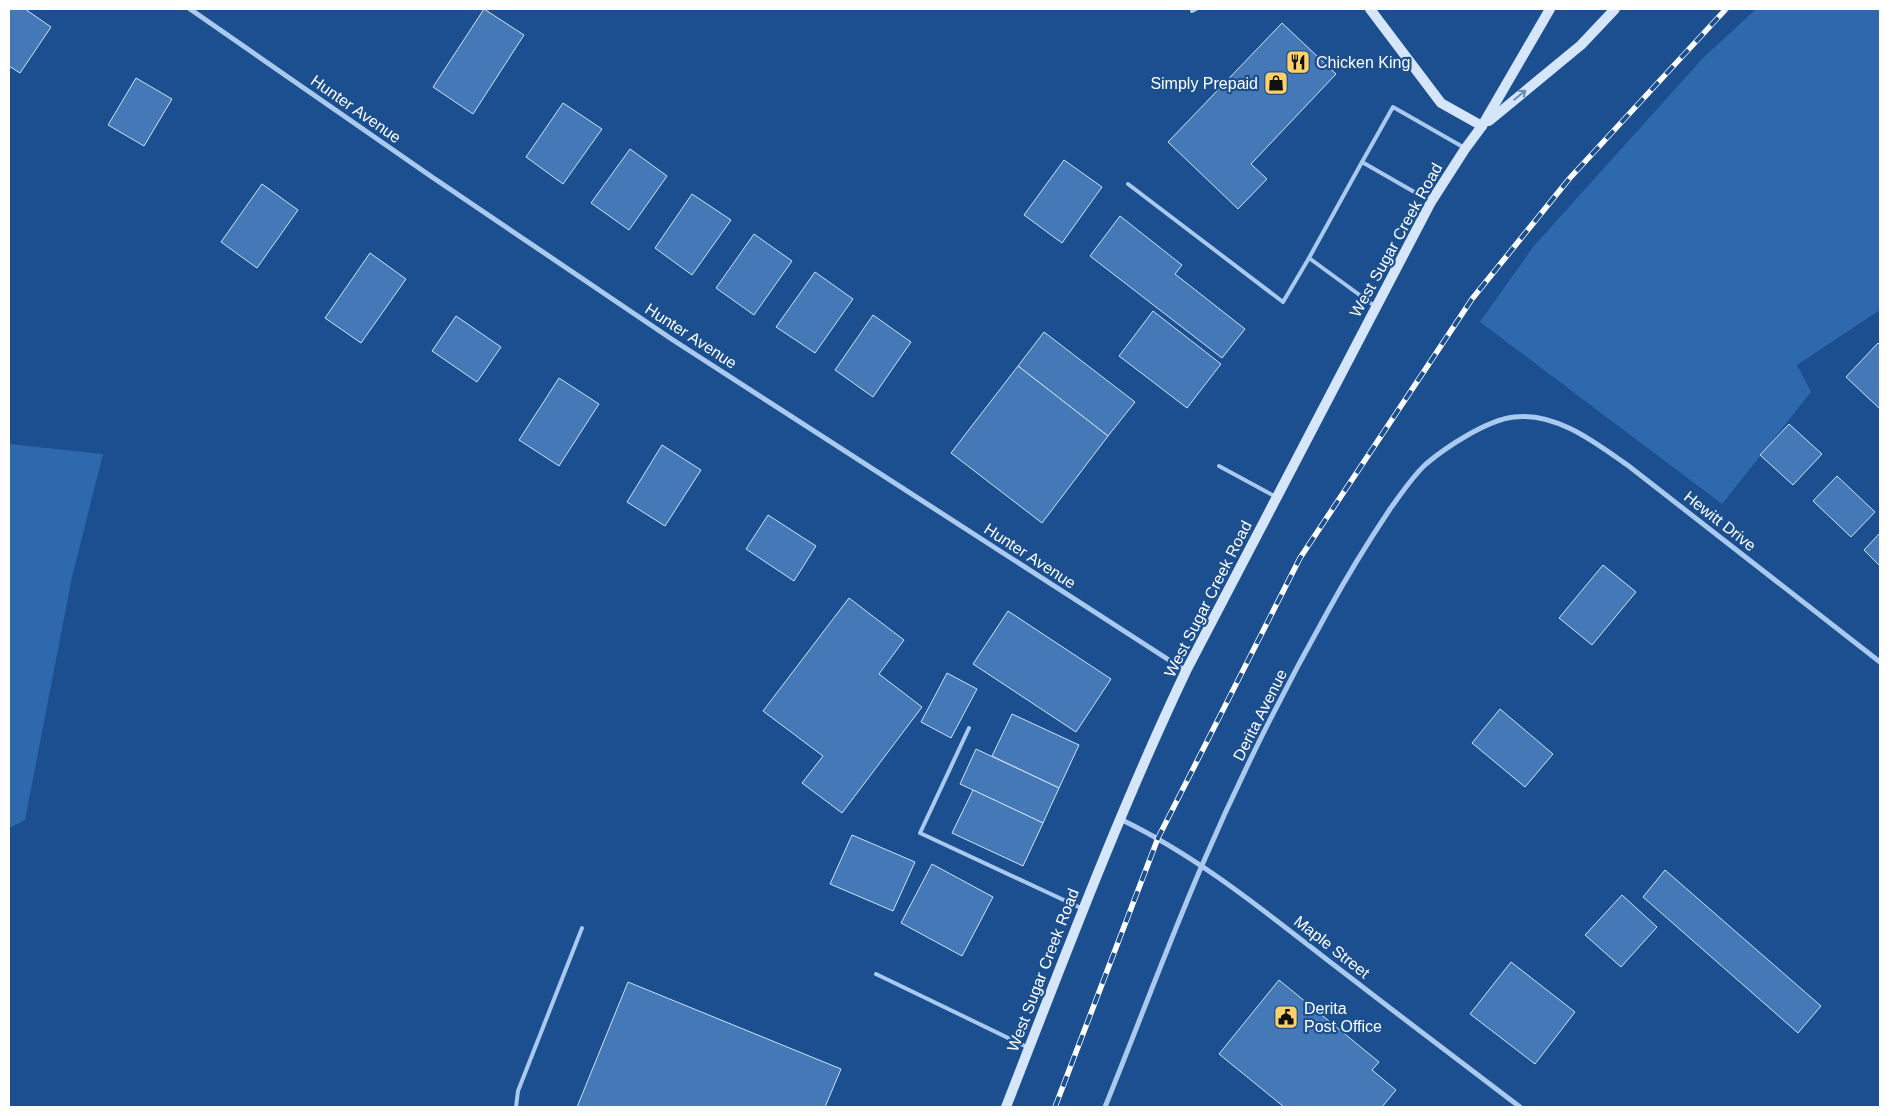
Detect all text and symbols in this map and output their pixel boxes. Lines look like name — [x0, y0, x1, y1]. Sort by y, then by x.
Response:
restaurant icon: Chicken King — [1285, 49, 1311, 75]
place label: Chicken King — [1316, 54, 1410, 71]
shop icon: Simply Prepaid — [1263, 70, 1289, 96]
street label: Hunter Avenue — [308, 72, 404, 146]
place label: Simply Prepaid — [1150, 75, 1258, 92]
one-way arrow — [1513, 90, 1526, 101]
street label: West Sugar Creek Road — [1347, 160, 1445, 320]
street label: Hunter Avenue — [642, 300, 740, 372]
street label: Hewitt Drive — [1681, 488, 1759, 554]
street label: West Sugar Creek Road — [1161, 518, 1255, 680]
street label: Hunter Avenue — [981, 520, 1079, 592]
street label: Derita Avenue — [1230, 666, 1290, 764]
street label: West Sugar Creek Road — [1004, 886, 1082, 1054]
street label: Maple Street — [1291, 912, 1373, 982]
place label: Derita Post Office — [1304, 1000, 1382, 1035]
public building icon: Derita Post Office — [1273, 1004, 1299, 1030]

